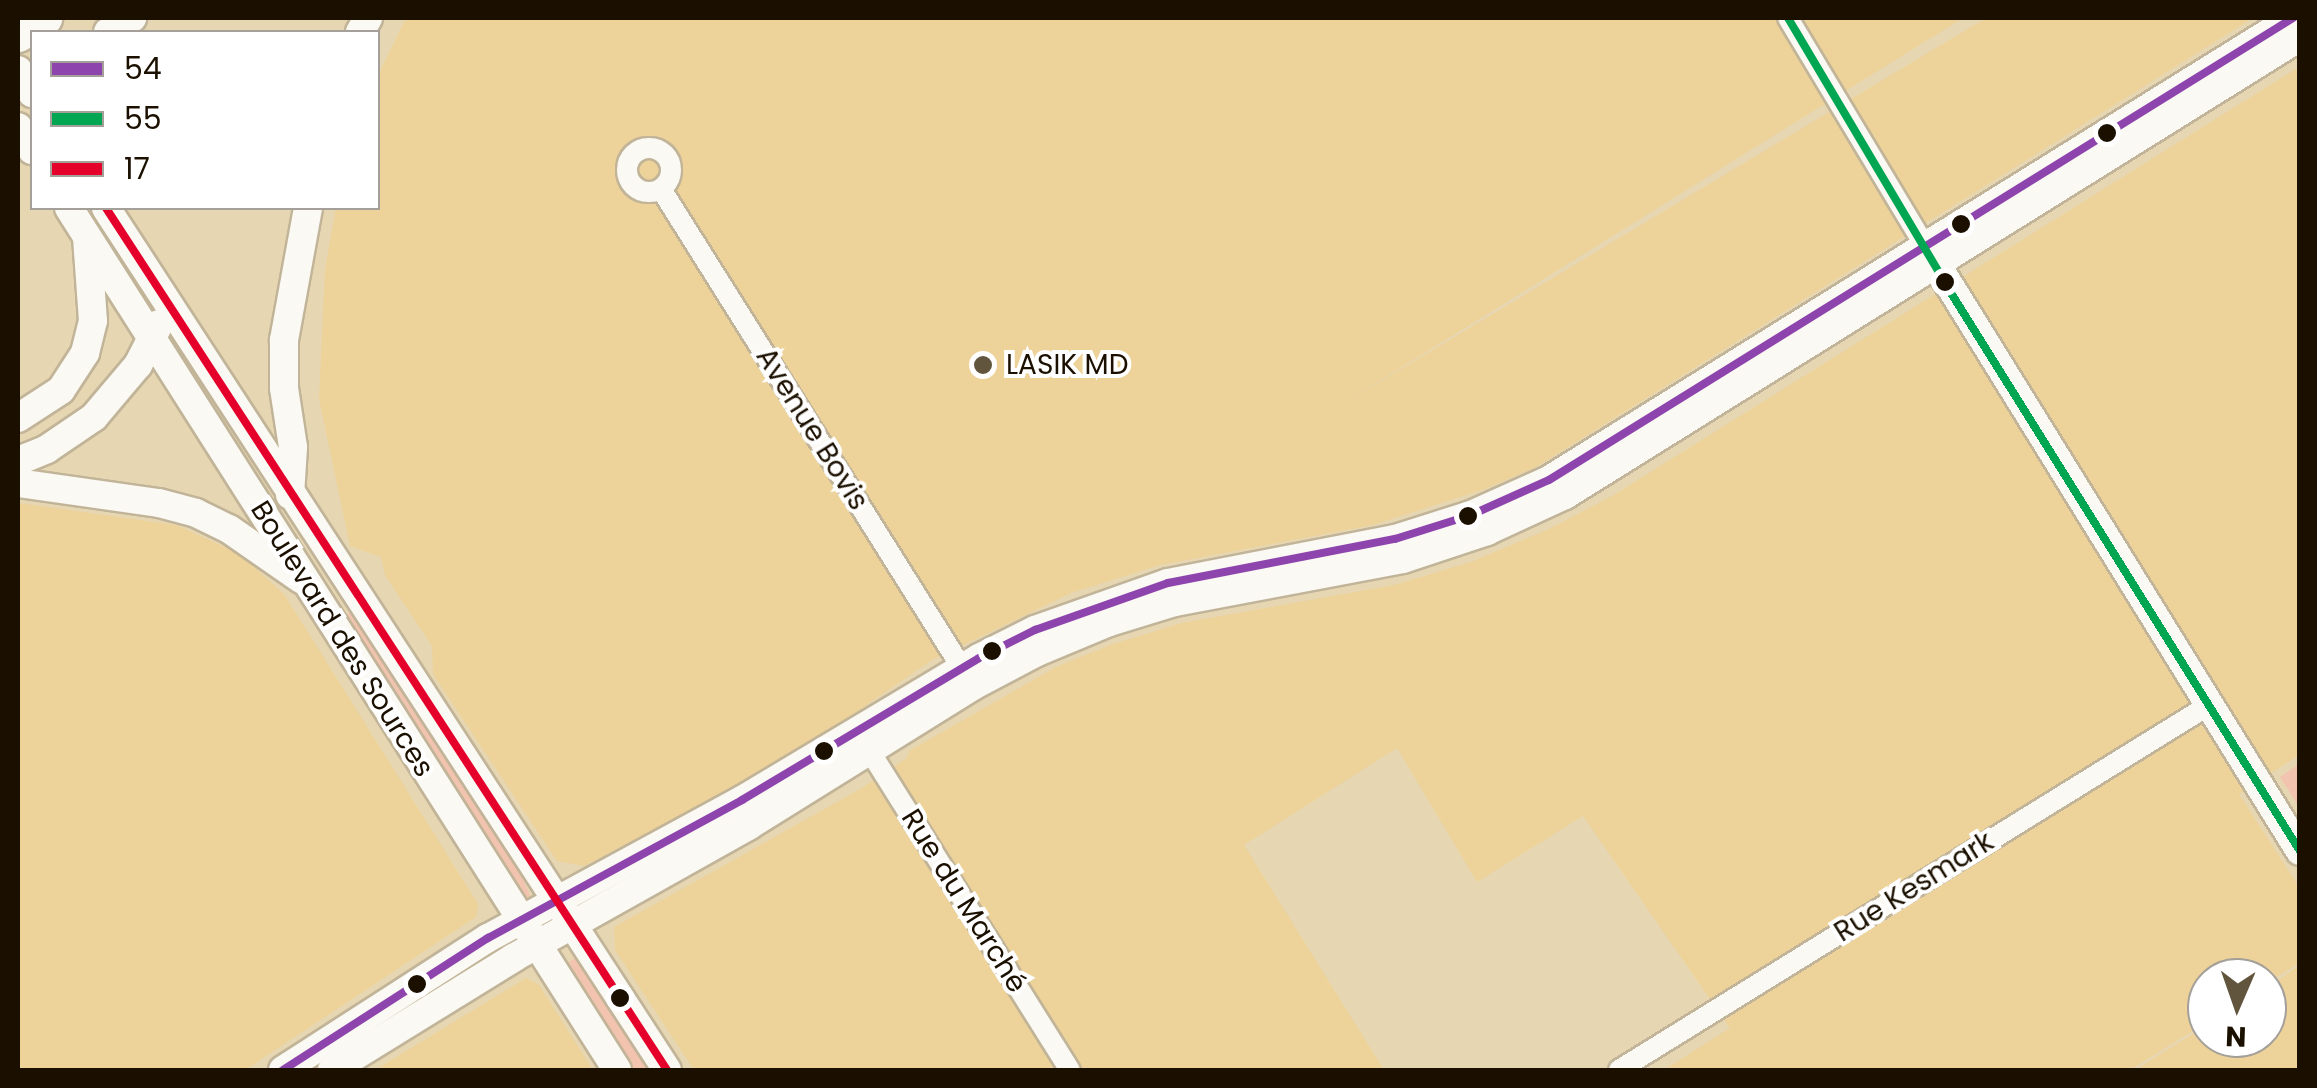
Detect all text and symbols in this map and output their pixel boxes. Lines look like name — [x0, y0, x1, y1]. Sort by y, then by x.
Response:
legend — [30, 30, 380, 210]
text: 54 — [124, 47, 162, 90]
text: 55 — [124, 97, 162, 140]
unlabelled marker — [2097, 123, 2117, 143]
text: 17 — [124, 147, 150, 190]
unlabelled marker — [1951, 214, 1971, 234]
unlabelled marker — [1935, 272, 1955, 292]
street label: Avenue Bovis — [749, 342, 875, 516]
place label: LASIK MD — [1006, 348, 1128, 382]
marker: LASIK MD — [970, 352, 996, 378]
street label: Boulevard des Sources — [243, 495, 441, 783]
unlabelled marker — [1458, 506, 1478, 526]
unlabelled marker — [982, 641, 1002, 661]
unlabelled marker — [814, 741, 834, 761]
street label: Rue du Marché — [894, 803, 1034, 999]
street label: Rue Kesmark — [1828, 825, 2000, 949]
north arrow — [2187, 958, 2287, 1058]
unlabelled marker — [407, 974, 427, 994]
unlabelled marker — [610, 988, 630, 1008]
text: N — [2225, 1017, 2247, 1056]

